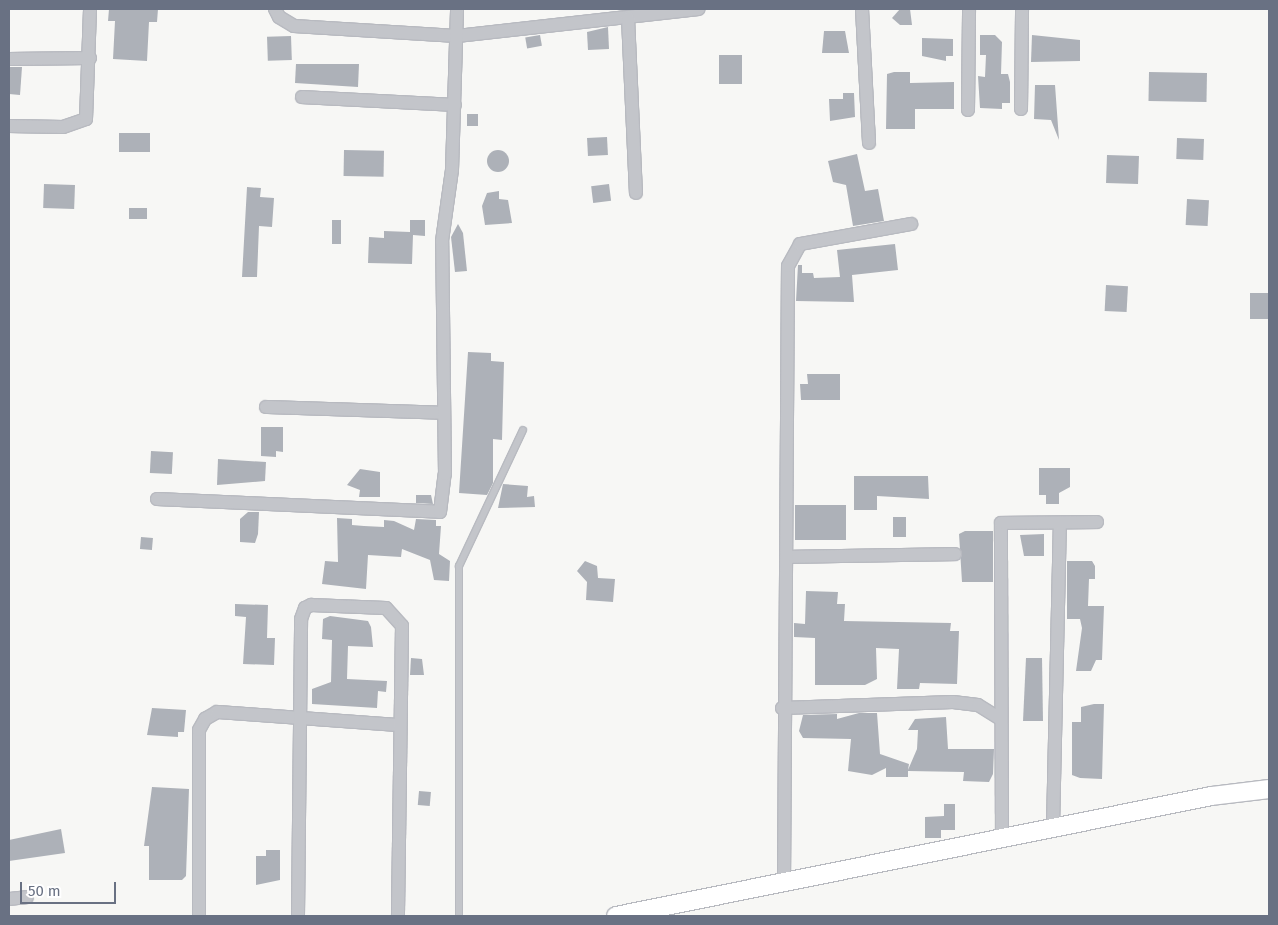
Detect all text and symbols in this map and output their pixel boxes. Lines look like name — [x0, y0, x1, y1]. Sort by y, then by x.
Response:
scale bar — [22, 872, 119, 904]
text: 50 m — [28, 882, 61, 900]

